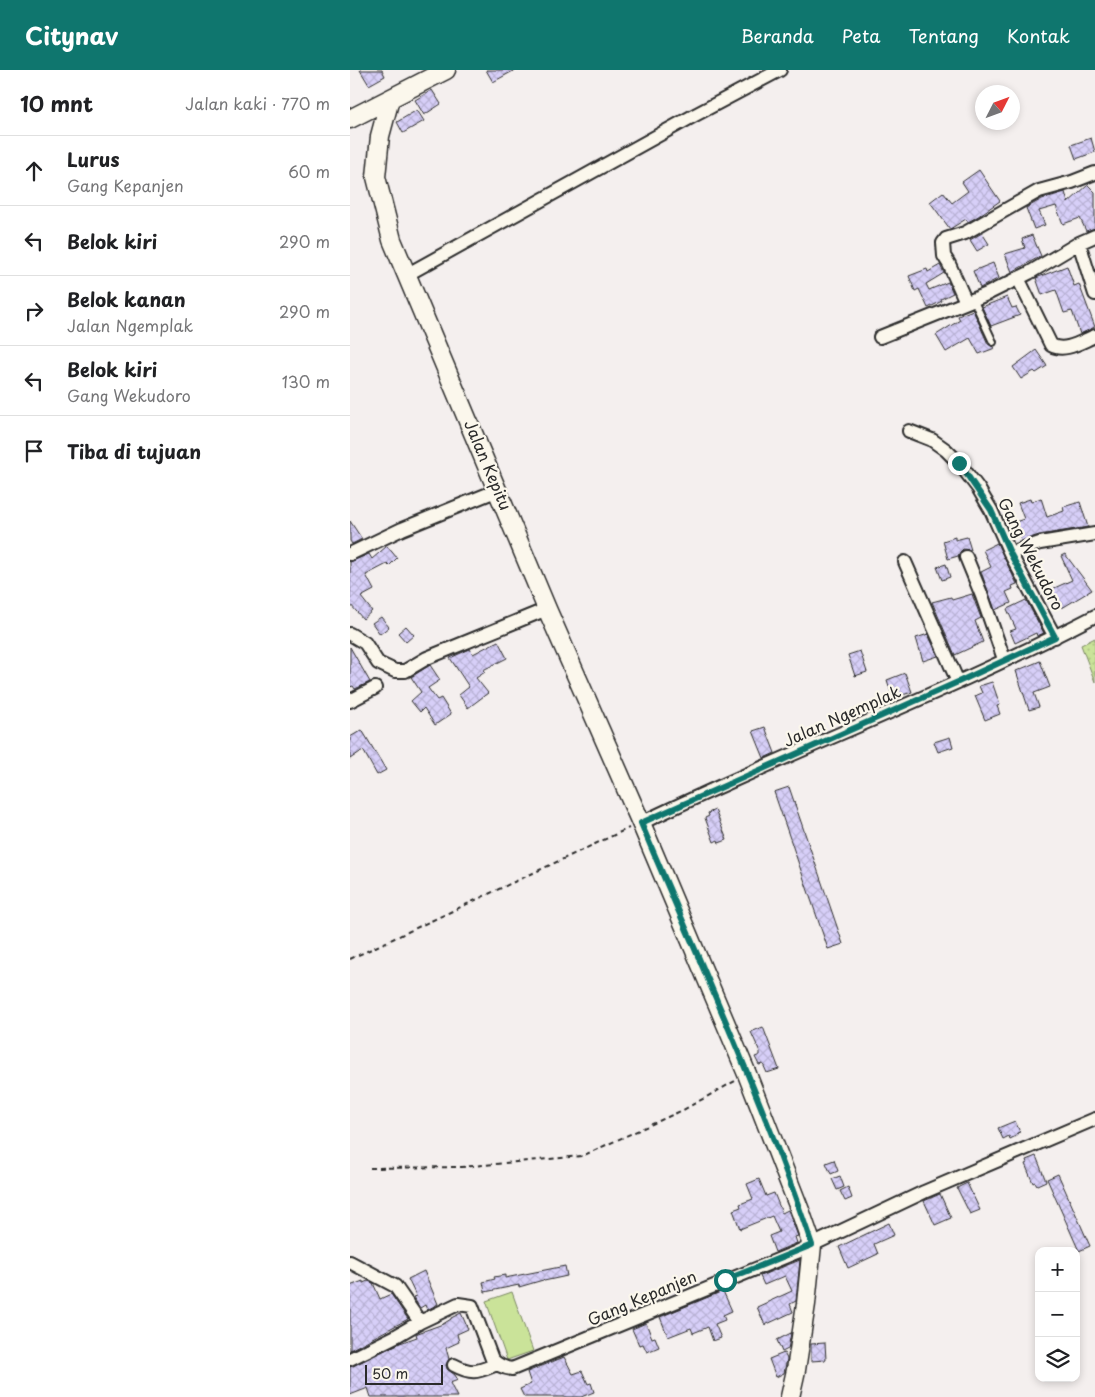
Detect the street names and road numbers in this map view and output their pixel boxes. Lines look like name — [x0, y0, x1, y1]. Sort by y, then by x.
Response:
street label: Jalan Kepitu — [459, 416, 519, 514]
street label: Gang Wekudoro — [993, 493, 1071, 614]
street label: Jalan Ngemplak — [779, 678, 904, 752]
street label: Gang Kepanjen — [583, 1263, 700, 1331]

